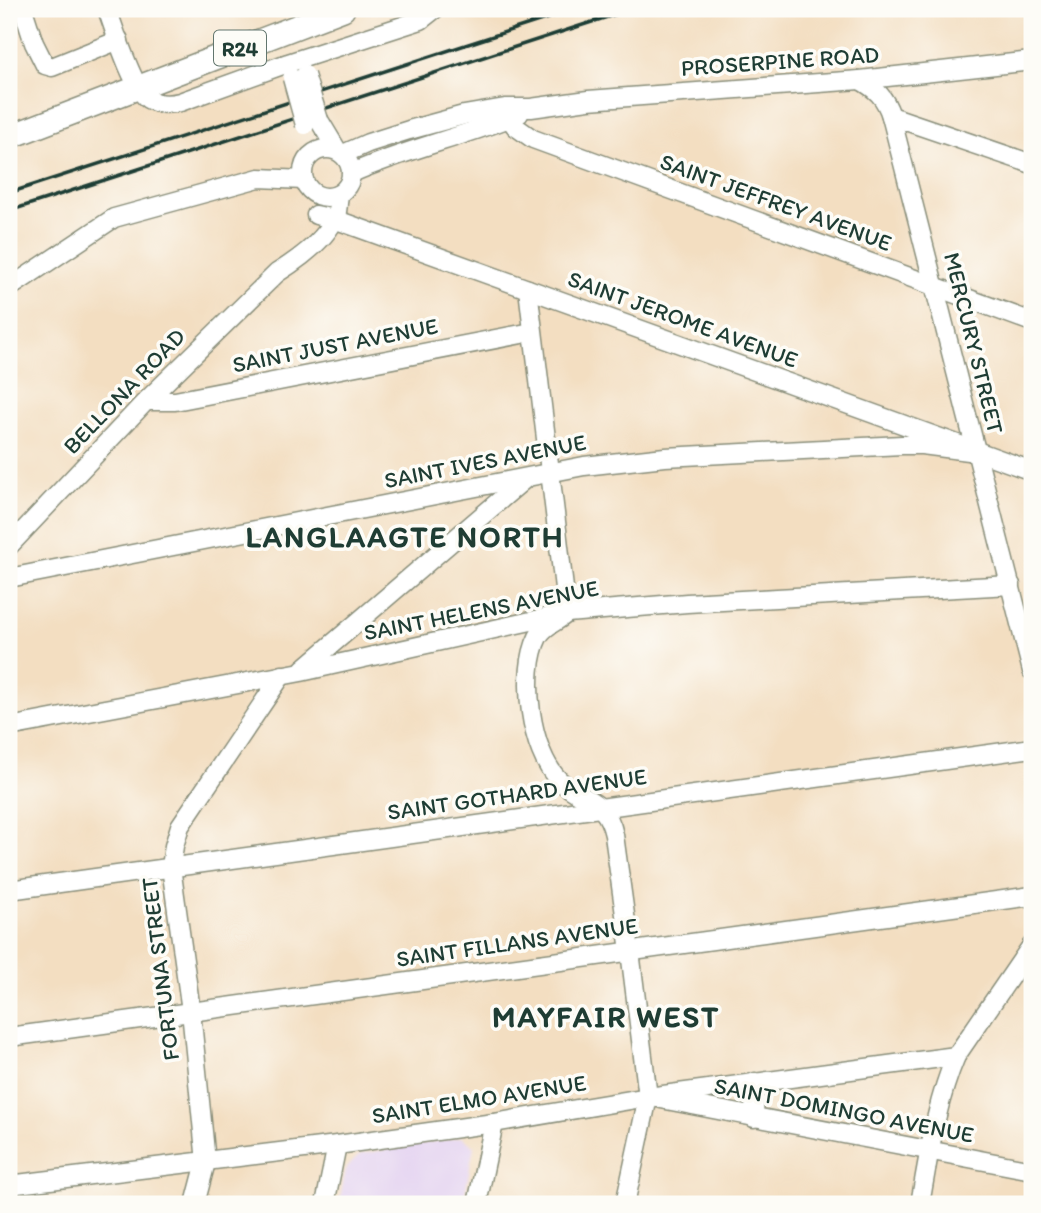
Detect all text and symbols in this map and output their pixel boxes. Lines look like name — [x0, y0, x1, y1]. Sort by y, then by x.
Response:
road number: R24 — [214, 30, 266, 66]
street label: PROSERPINE ROAD — [680, 40, 880, 82]
street label: SAINT JEFFREY AVENUE — [656, 147, 896, 257]
street label: MERCURY STREET — [938, 249, 1010, 437]
street label: SAINT JEROME AVENUE — [564, 264, 802, 374]
street label: SAINT JUST AVENUE — [230, 311, 440, 379]
street label: BELLONA ROAD — [57, 322, 191, 460]
street label: SAINT IVES AVENUE — [382, 428, 588, 494]
district label: LANGLAAGTE NORTH — [246, 518, 564, 555]
street label: SAINT HELENS AVENUE — [361, 573, 601, 646]
street label: SAINT GOTHARD AVENUE — [386, 762, 649, 826]
street label: FORTUNA STREET — [135, 876, 185, 1062]
street label: SAINT FILLANS AVENUE — [394, 911, 640, 973]
district label: MAYFAIR WEST — [492, 998, 720, 1035]
street label: SAINT ELMO AVENUE — [370, 1068, 588, 1130]
street label: SAINT DOMINGO AVENUE — [712, 1071, 976, 1149]

